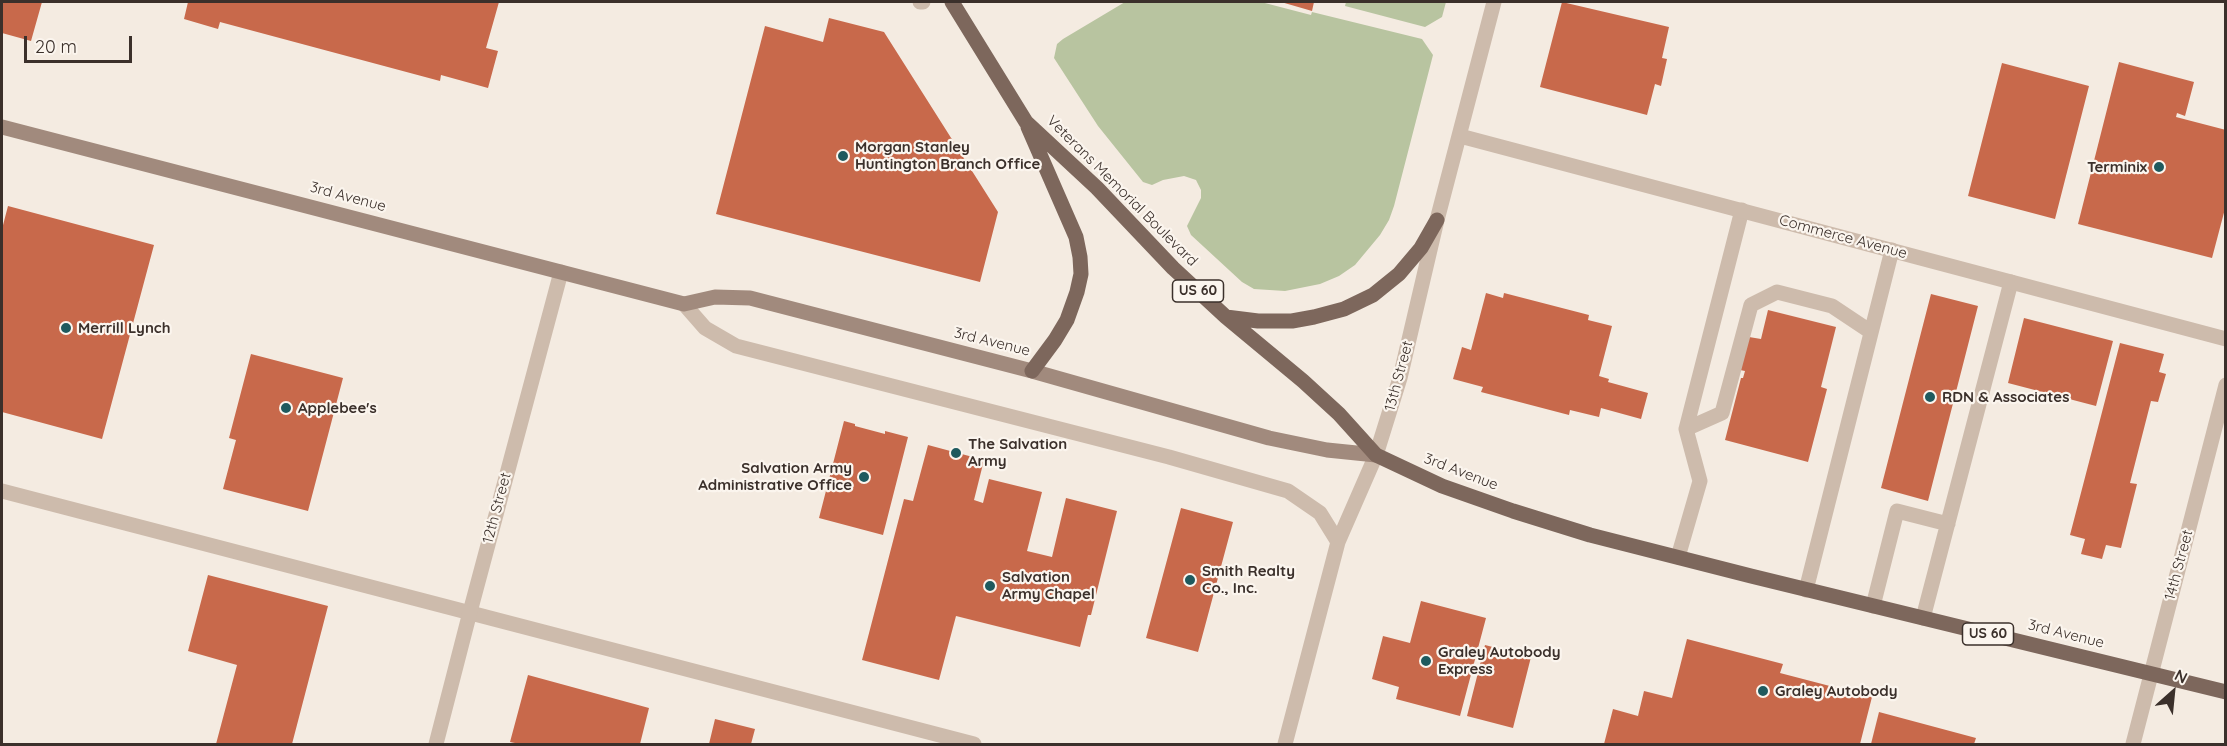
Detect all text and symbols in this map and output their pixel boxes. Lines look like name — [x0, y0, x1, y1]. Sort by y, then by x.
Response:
scale bar — [27, 24, 135, 62]
text: 20 m — [35, 35, 77, 58]
street label: Veterans Memorial Boulevard — [1043, 112, 1201, 270]
place label: Morgan Stanley Huntington Branch Office — [855, 138, 1040, 173]
marker: Morgan Stanley Huntington Branch Office — [836, 149, 850, 163]
place label: Terminix — [2087, 158, 2147, 176]
marker: Terminix — [2152, 160, 2166, 174]
street label: 3rd Avenue — [308, 178, 388, 216]
street label: Commerce Avenue — [1777, 211, 1909, 263]
road number: US 60 — [1172, 280, 1224, 302]
place label: Merrill Lynch — [78, 319, 170, 337]
marker: Merrill Lynch — [59, 321, 73, 335]
street label: 3rd Avenue — [952, 324, 1032, 360]
street label: 13th Street — [1381, 339, 1417, 413]
place label: RDN & Associates — [1942, 388, 2069, 406]
marker: RDN & Associates — [1923, 390, 1937, 404]
place label: Applebee's — [298, 399, 377, 417]
marker: Applebee's — [279, 401, 293, 415]
place label: The Salvation Army — [968, 435, 1067, 470]
marker: The Salvation Army — [949, 446, 963, 460]
street label: 3rd Avenue — [1421, 450, 1501, 494]
place label: Salvation Army Administrative Office — [698, 459, 852, 494]
marker: Salvation Army Administrative Office — [857, 470, 871, 484]
street label: 12th Street — [479, 471, 515, 545]
street label: 14th Street — [2161, 528, 2197, 602]
place label: Smith Realty Co., Inc. — [1202, 562, 1295, 597]
place label: Salvation Army Chapel — [1002, 568, 1095, 603]
marker: Smith Realty Co., Inc. — [1183, 573, 1197, 587]
marker: Salvation Army Chapel — [983, 579, 997, 593]
street label: 3rd Avenue — [2026, 616, 2106, 652]
road number: US 60 — [1962, 623, 2014, 645]
place label: Graley Autobody Express — [1438, 643, 1561, 678]
marker: Graley Autobody Express — [1419, 654, 1433, 668]
north arrow — [2143, 662, 2203, 722]
text: N — [2171, 664, 2191, 688]
place label: Graley Autobody — [1775, 682, 1898, 700]
marker: Graley Autobody — [1756, 684, 1770, 698]

